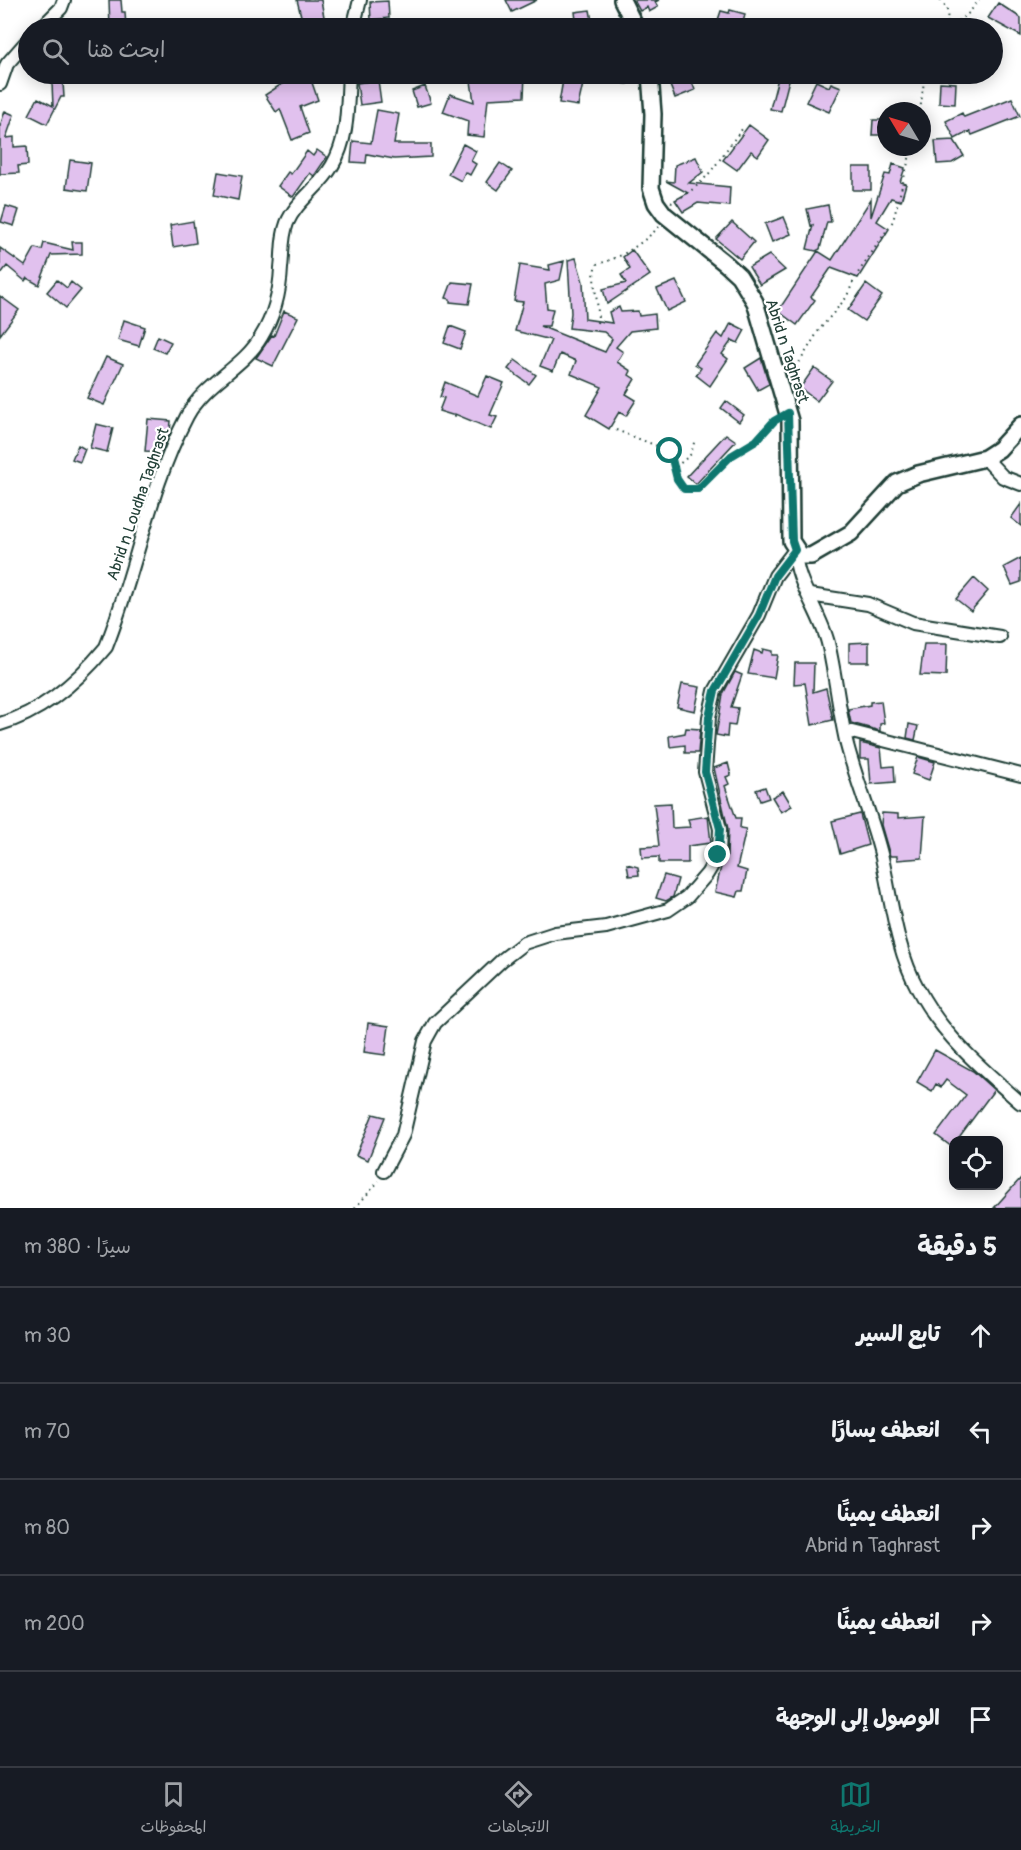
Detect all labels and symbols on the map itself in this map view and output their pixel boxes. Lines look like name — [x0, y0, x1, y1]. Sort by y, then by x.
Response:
north arrow — [877, 102, 931, 156]
street label: Abrid n Taghrast — [761, 296, 813, 406]
street label: Abrid n Loudha Taghrast — [102, 424, 174, 583]
route start — [656, 437, 682, 463]
route end — [704, 841, 730, 867]

